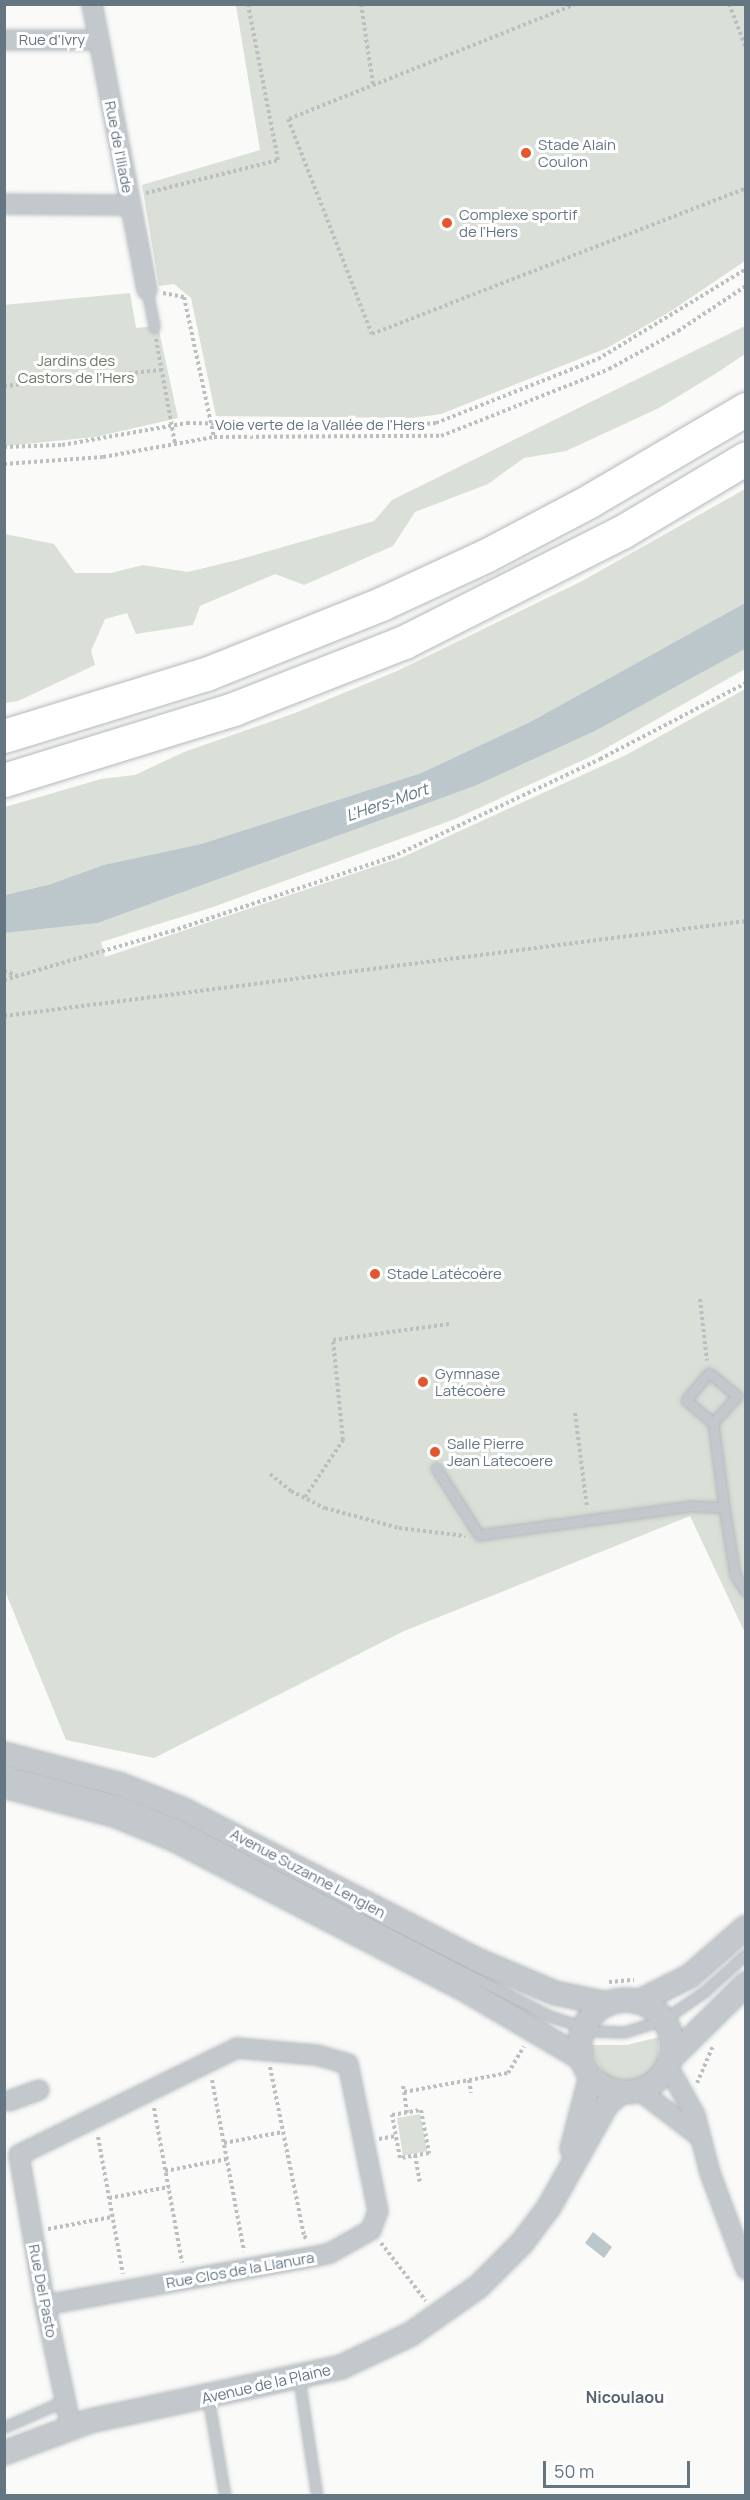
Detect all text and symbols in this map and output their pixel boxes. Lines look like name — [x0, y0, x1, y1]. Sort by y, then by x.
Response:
street label: Rue d'Ivry — [19, 31, 85, 49]
street label: Rue de l'Iliade — [101, 99, 137, 195]
place label: Stade Alain Coulon — [538, 135, 616, 170]
marker: Stade Alain Coulon — [519, 146, 533, 160]
place label: Complexe sportif de l'Hers — [459, 205, 577, 240]
marker: Complexe sportif de l'Hers — [440, 216, 454, 230]
park label: Jardins des Castors de l’Hers — [18, 351, 134, 386]
street label: Voie verte de la Vallée de l'Hers — [215, 416, 425, 434]
water label: L'Hers-Mort — [343, 779, 431, 825]
place label: Stade Latécoère — [387, 1265, 502, 1283]
marker: Stade Latécoère — [368, 1267, 382, 1281]
place label: Gymnase Latécoère — [435, 1364, 506, 1399]
marker: Gymnase Latécoère — [416, 1375, 430, 1389]
place label: Salle Pierre Jean Latecoere — [447, 1434, 553, 1469]
marker: Salle Pierre Jean Latecoere — [428, 1445, 442, 1459]
street label: Avenue Suzanne Lenglen — [227, 1824, 389, 1922]
street label: Rue Del Pasto — [25, 2243, 61, 2339]
street label: Rue Clos de la Llanura — [164, 2248, 316, 2292]
street label: Avenue de la Plaine — [200, 2360, 332, 2408]
district label: Nicoulaou — [586, 2387, 664, 2407]
scale bar — [546, 2449, 693, 2487]
text: 50 m — [554, 2459, 594, 2483]

